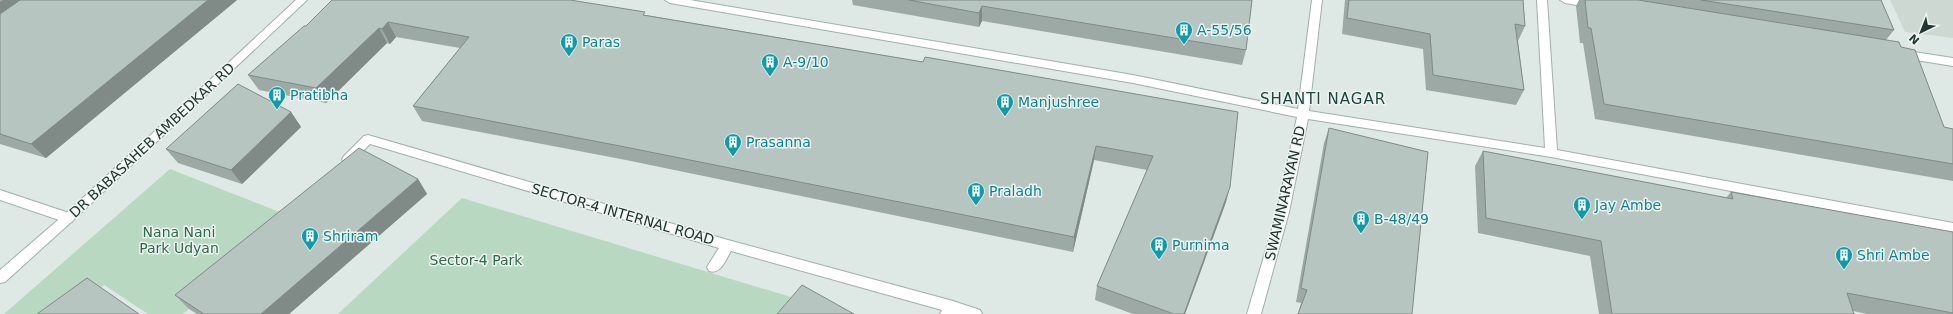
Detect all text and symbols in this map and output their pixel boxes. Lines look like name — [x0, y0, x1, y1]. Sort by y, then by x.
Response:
north arrow — [1901, 12, 1941, 52]
building icon: A-55/56 — [1174, 20, 1194, 45]
place label: A-55/56 — [1197, 22, 1252, 38]
text: N — [1907, 31, 1922, 47]
building icon: Paras — [559, 32, 579, 57]
place label: Paras — [582, 34, 620, 50]
building icon: A-9/10 — [760, 52, 780, 77]
place label: A-9/10 — [783, 54, 829, 70]
street label: DR BABASAHEB AMBEDKAR RD — [66, 59, 238, 221]
building icon: Pratibha — [267, 85, 287, 110]
place label: Pratibha — [290, 87, 348, 103]
district label: SHANTI NAGAR — [1260, 90, 1386, 108]
building icon: Manjushree — [995, 92, 1015, 117]
place label: Manjushree — [1018, 94, 1099, 110]
street label: SWAMINARAYAN RD — [1262, 124, 1308, 262]
building icon: Prasanna — [723, 132, 743, 157]
place label: Prasanna — [746, 134, 811, 150]
street label: SECTOR-4 INTERNAL ROAD — [530, 180, 716, 248]
building icon: Praladh — [966, 181, 986, 206]
place label: Praladh — [989, 183, 1042, 199]
building icon: Jay Ambe — [1572, 195, 1592, 220]
place label: Jay Ambe — [1594, 197, 1661, 213]
building icon: B-48/49 — [1351, 209, 1371, 234]
place label: B-48/49 — [1374, 211, 1429, 227]
park label: Nana Nani Park Udyan — [139, 224, 219, 256]
building icon: Shriram — [300, 226, 320, 251]
place label: Shriram — [323, 228, 378, 244]
building icon: Purnima — [1149, 235, 1169, 260]
place label: Purnima — [1172, 237, 1230, 253]
building icon: Shri Ambe — [1834, 245, 1854, 270]
place label: Shri Ambe — [1857, 247, 1930, 263]
park label: Sector-4 Park — [430, 252, 523, 268]

